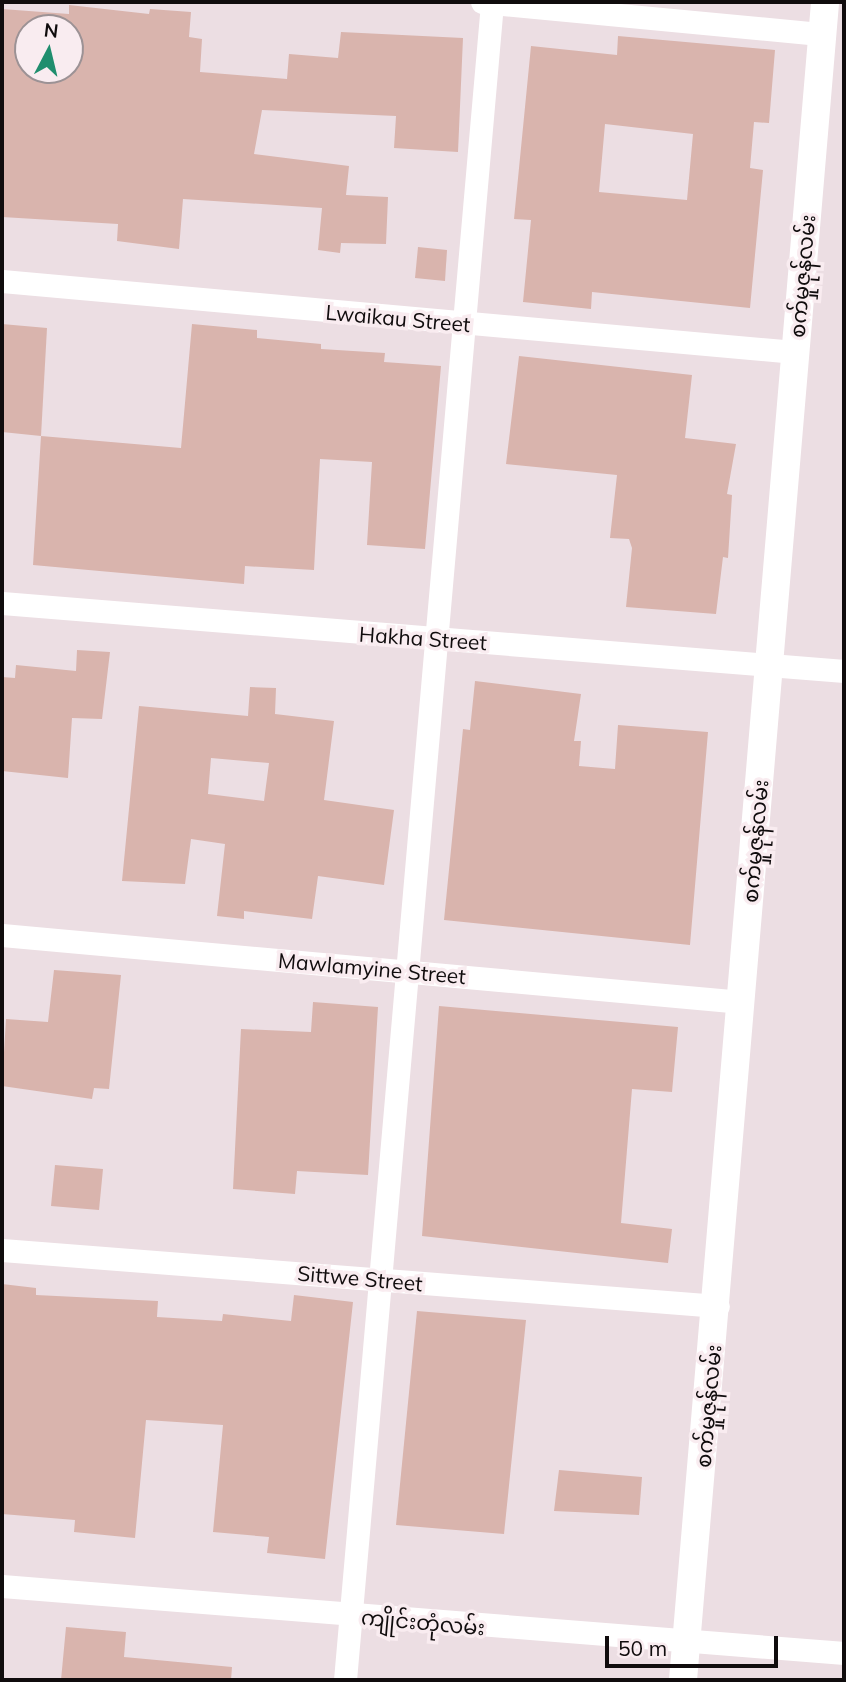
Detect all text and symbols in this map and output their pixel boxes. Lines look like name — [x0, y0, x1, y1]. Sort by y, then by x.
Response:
north arrow — [14, 14, 84, 84]
text: N — [43, 17, 60, 43]
street label: စက်မှုဇုန်လမ်း — [784, 213, 820, 339]
street label: Lwaikau Street — [325, 299, 471, 337]
street label: Hakha Street — [358, 621, 488, 655]
street label: စက်မှုဇုန်လမ်း — [737, 778, 773, 904]
street label: Mawlamyine Street — [277, 947, 467, 989]
street label: Sittwe Street — [296, 1260, 424, 1296]
street label: စက်မှုဇုန်လမ်း — [690, 1343, 726, 1469]
street label: ကျိုင်းတုံလမ်း — [360, 1604, 486, 1640]
scale bar — [608, 1622, 781, 1666]
text: 50 m — [618, 1635, 667, 1661]

